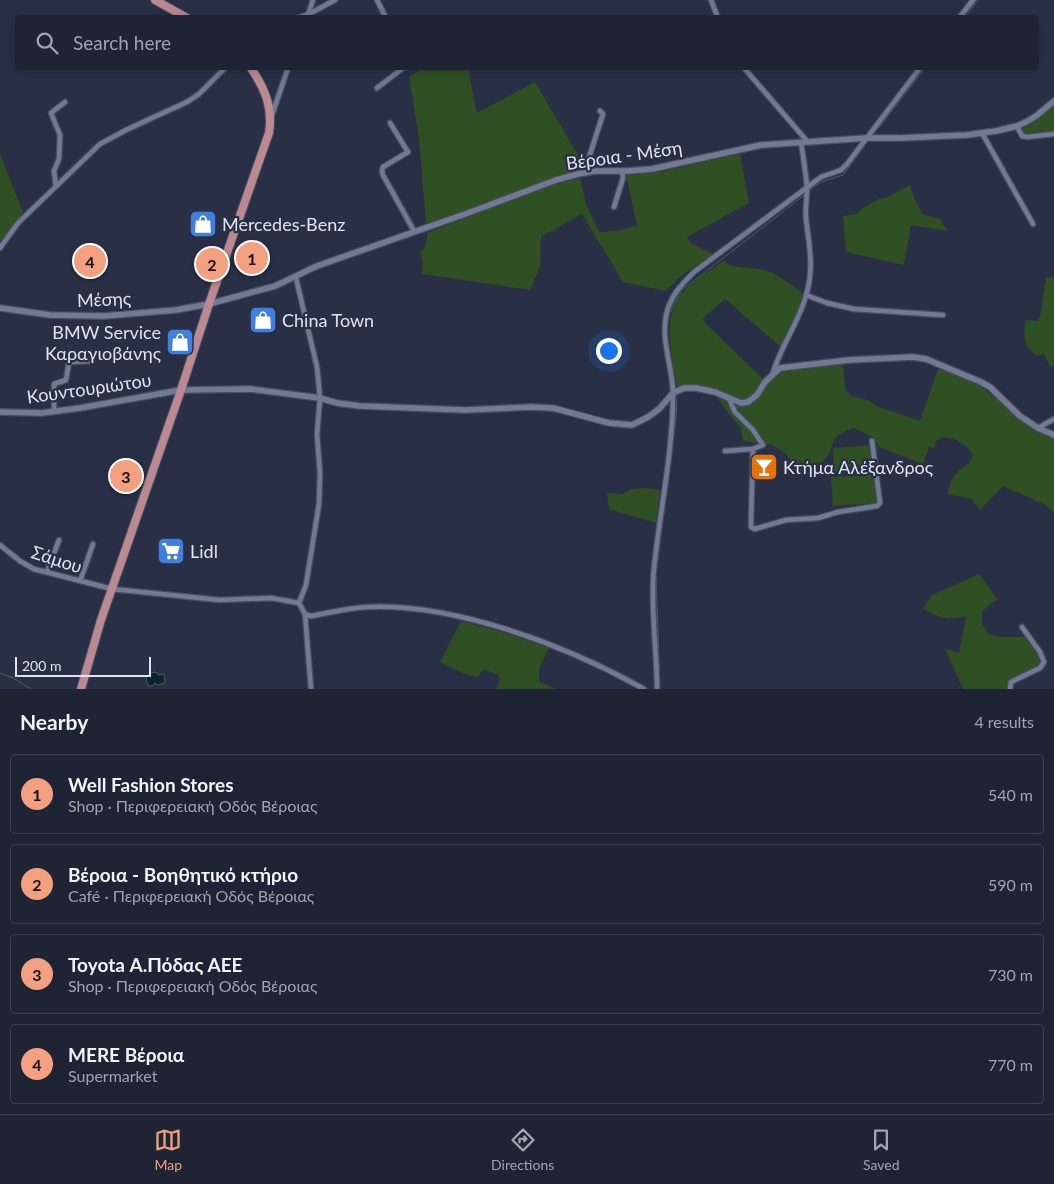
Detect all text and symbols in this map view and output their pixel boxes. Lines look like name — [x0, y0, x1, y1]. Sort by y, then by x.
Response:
search box — [15, 15, 1039, 70]
icon: search — [33, 29, 61, 57]
text: Search here — [73, 31, 171, 54]
street label: Βέροια - Μέση — [565, 136, 683, 174]
shop icon: Mercedes-Benz — [188, 209, 218, 239]
place label: Mercedes-Benz — [222, 213, 345, 235]
pin: 1 — [236, 239, 268, 277]
pin: 4 — [74, 242, 106, 280]
pin: 2 — [196, 245, 228, 283]
street label: Μέσης — [77, 287, 132, 311]
shop icon: China Town — [248, 305, 278, 335]
place label: China Town — [282, 309, 374, 331]
place label: BMW Service Καραγιοβάνης — [45, 321, 162, 364]
shop icon: BMW Service Καραγιοβάνης — [165, 327, 195, 357]
your location — [596, 338, 622, 364]
street label: Κουντουριώτου — [25, 368, 153, 408]
bar icon: Κτήμα Αλέξανδρος — [749, 452, 779, 482]
place label: Κτήμα Αλέξανδρος — [783, 456, 934, 478]
pin: 3 — [110, 457, 142, 495]
supermarket icon: Lidl — [156, 536, 186, 566]
street label: Σάμου — [29, 540, 85, 578]
place label: Lidl — [190, 540, 218, 562]
scale bar — [15, 654, 151, 677]
text: 200 m — [22, 657, 61, 674]
text: Nearby — [20, 709, 88, 734]
text: 4 results — [974, 712, 1034, 731]
text: Well Fashion Stores — [68, 773, 234, 796]
text: 1 — [32, 785, 42, 804]
text: 540 m — [988, 785, 1033, 804]
text: Shop · Περιφερειακή Οδός Βέροιας — [68, 796, 318, 815]
text: Βέροια - Βοηθητικό κτήριο — [68, 863, 298, 886]
text: 2 — [32, 875, 42, 894]
text: 590 m — [988, 875, 1033, 894]
text: Café · Περιφερειακή Οδός Βέροιας — [68, 886, 314, 905]
text: Toyota Α.Πόδας ΑΕΕ — [68, 953, 243, 976]
text: 3 — [32, 965, 42, 984]
text: 730 m — [988, 965, 1033, 984]
text: Shop · Περιφερειακή Οδός Βέροιας — [68, 976, 318, 995]
text: MERE Βέροια — [68, 1043, 184, 1066]
text: 4 — [32, 1055, 42, 1074]
text: 770 m — [988, 1055, 1033, 1074]
text: Supermarket — [68, 1066, 157, 1085]
tab: Map — [154, 1126, 182, 1173]
tab: Directions — [491, 1126, 554, 1173]
tab: Saved — [863, 1126, 900, 1173]

